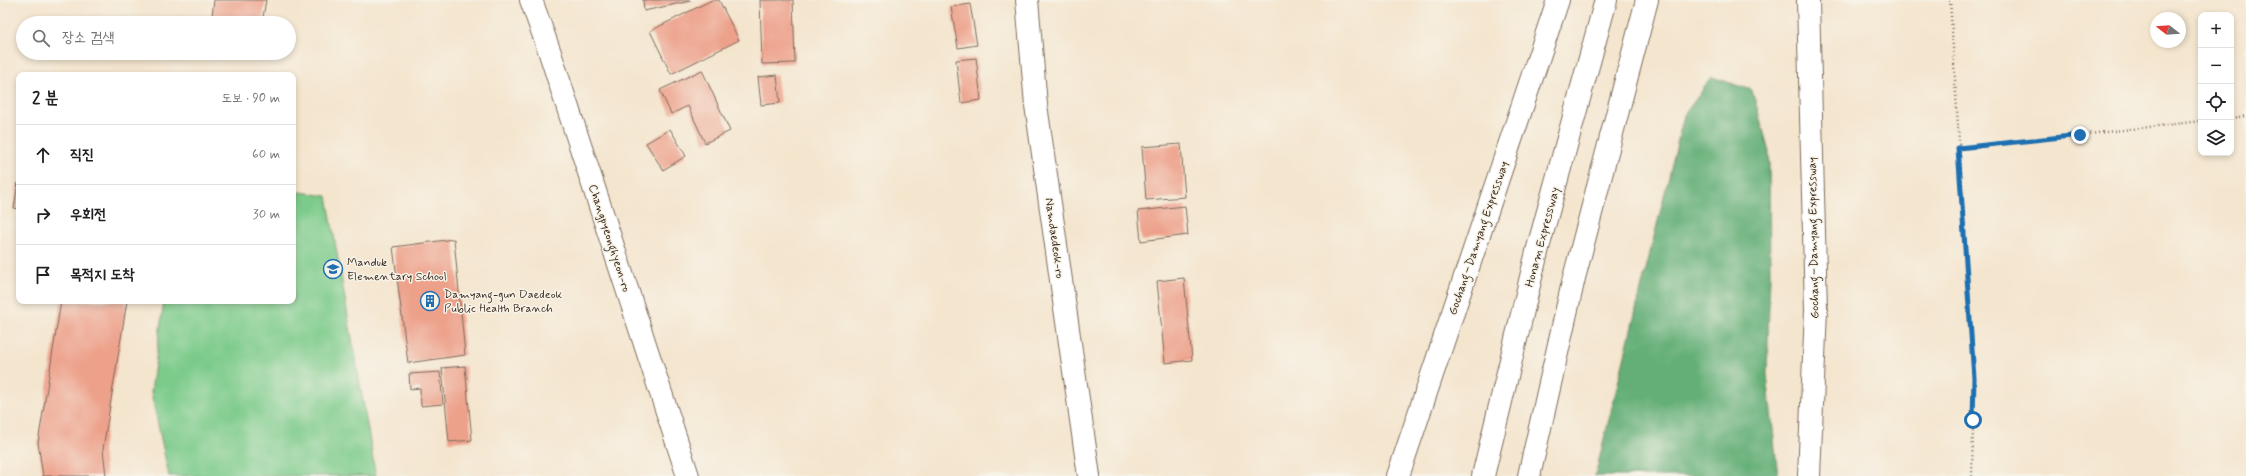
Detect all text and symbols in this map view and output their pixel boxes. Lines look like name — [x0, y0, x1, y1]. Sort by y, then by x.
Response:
north arrow — [2150, 12, 2186, 48]
map controls — [2198, 12, 2234, 156]
button: + — [2198, 12, 2234, 48]
search box — [16, 16, 296, 60]
icon: search — [30, 27, 52, 49]
text: 장소 검색 — [62, 28, 114, 48]
button: − — [2198, 48, 2234, 84]
button: locate — [2198, 84, 2234, 120]
text: 2 분 — [32, 87, 59, 109]
text: 도보 · 90 m — [222, 90, 280, 107]
button: layers — [2198, 120, 2234, 156]
route end — [2071, 126, 2089, 144]
icon: ahead — [32, 144, 54, 166]
text: 직진 — [70, 145, 94, 165]
text: 60 m — [252, 146, 280, 163]
street label: Gochang–Damyang Expressway — [1805, 157, 1824, 319]
street label: Gochang–Damyang Expressway — [1445, 159, 1514, 318]
street label: Changpyeonghyeon-ro — [583, 182, 634, 295]
street label: Honam Expressway — [1522, 185, 1564, 289]
street label: Namdaedeok-ro — [1040, 197, 1068, 280]
icon: right — [32, 204, 54, 226]
text: 우회전 — [70, 205, 106, 225]
text: 30 m — [253, 206, 280, 223]
place label: Manduk Elementary School — [347, 255, 447, 285]
school or university icon: Manduk Elementary School — [322, 258, 344, 280]
icon: arrive — [32, 264, 54, 286]
text: 목적지 도착 — [70, 265, 134, 285]
place label: Damyang-gun Daedeok Public Health Branch — [444, 287, 563, 317]
building icon: Damyang-gun Daedeok Public Health Branch — [419, 290, 441, 312]
route start — [1964, 411, 1982, 429]

